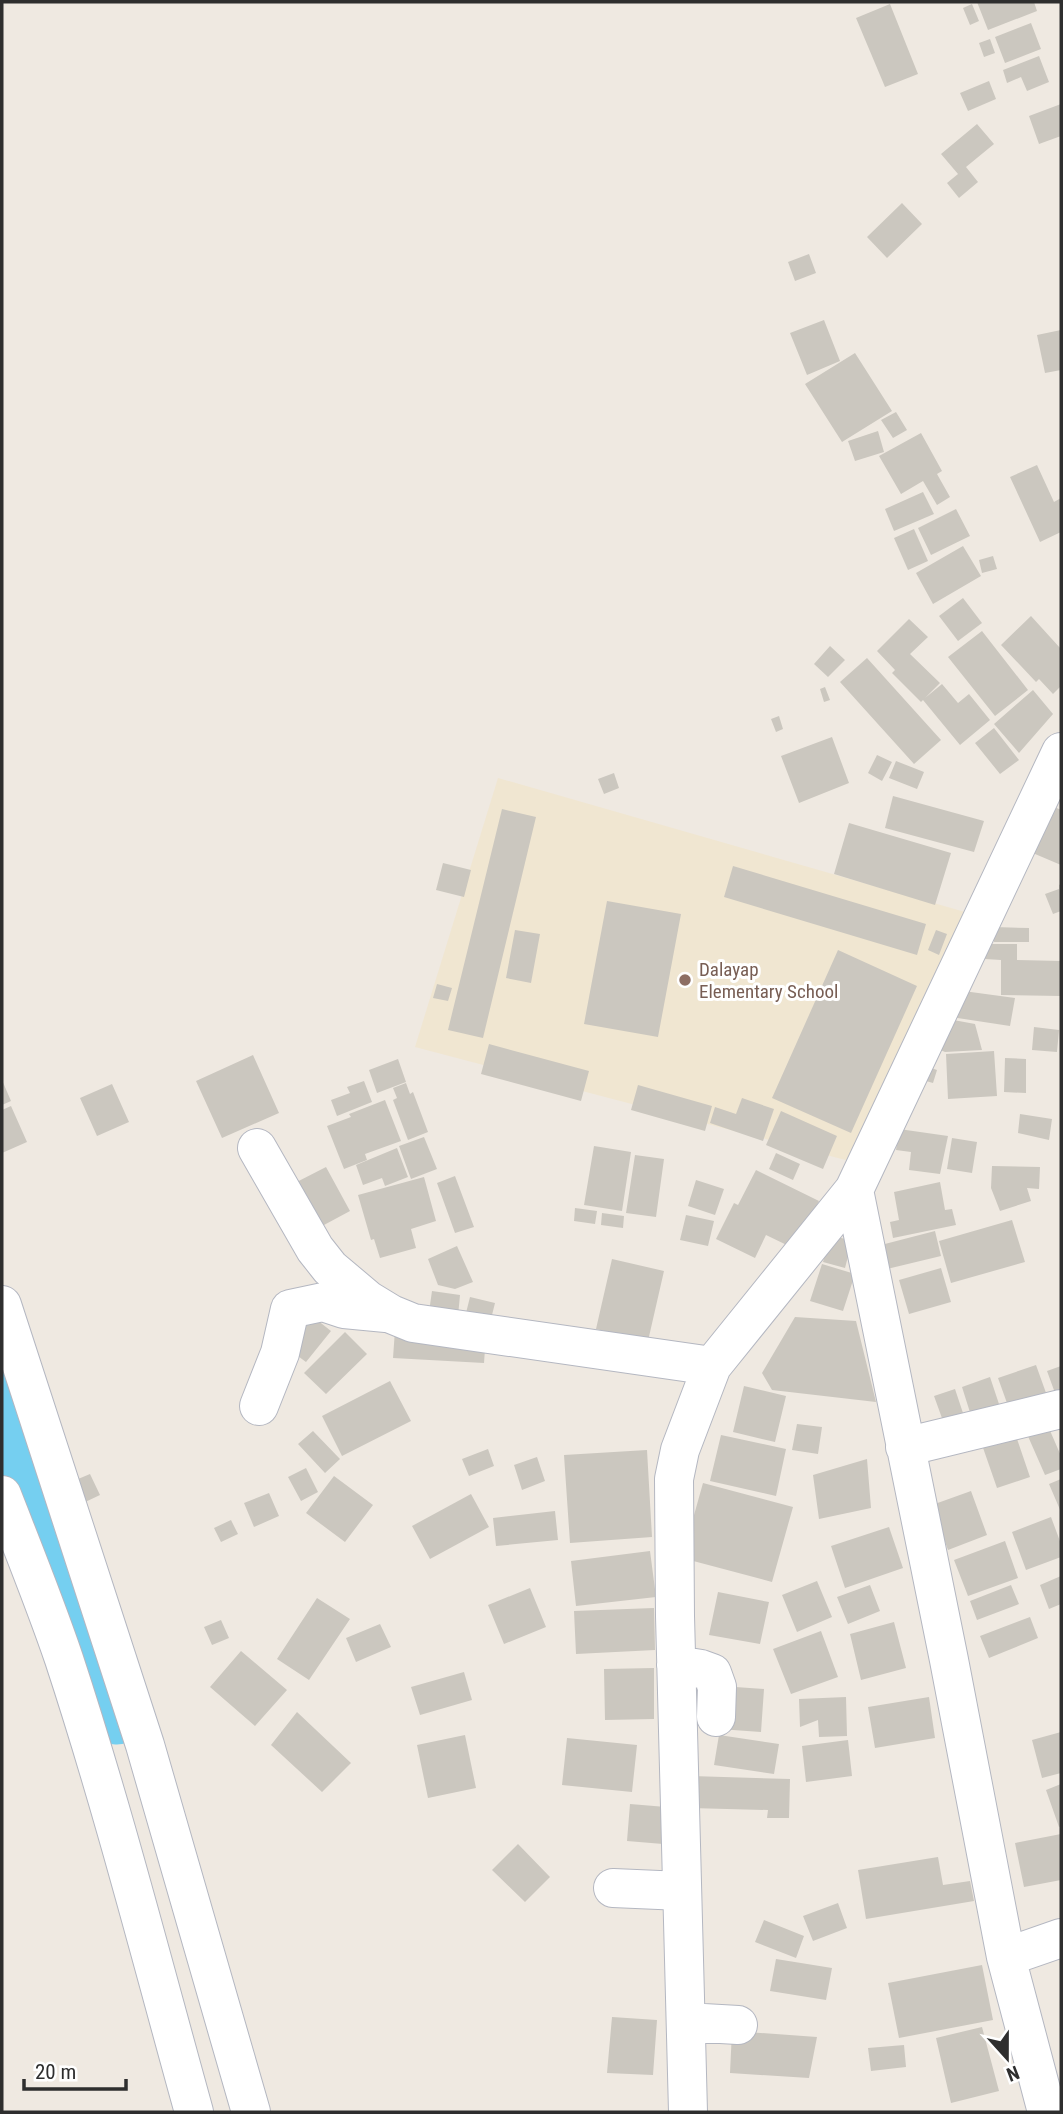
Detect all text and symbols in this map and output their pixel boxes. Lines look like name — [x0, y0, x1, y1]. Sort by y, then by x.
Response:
place label: Dalayap Elementary School — [699, 958, 838, 1003]
marker: Dalayap Elementary School — [677, 972, 693, 988]
north arrow — [972, 2023, 1042, 2093]
scale bar — [24, 2048, 126, 2092]
text: 20 m — [35, 2060, 76, 2084]
text: N — [1003, 2061, 1022, 2086]

